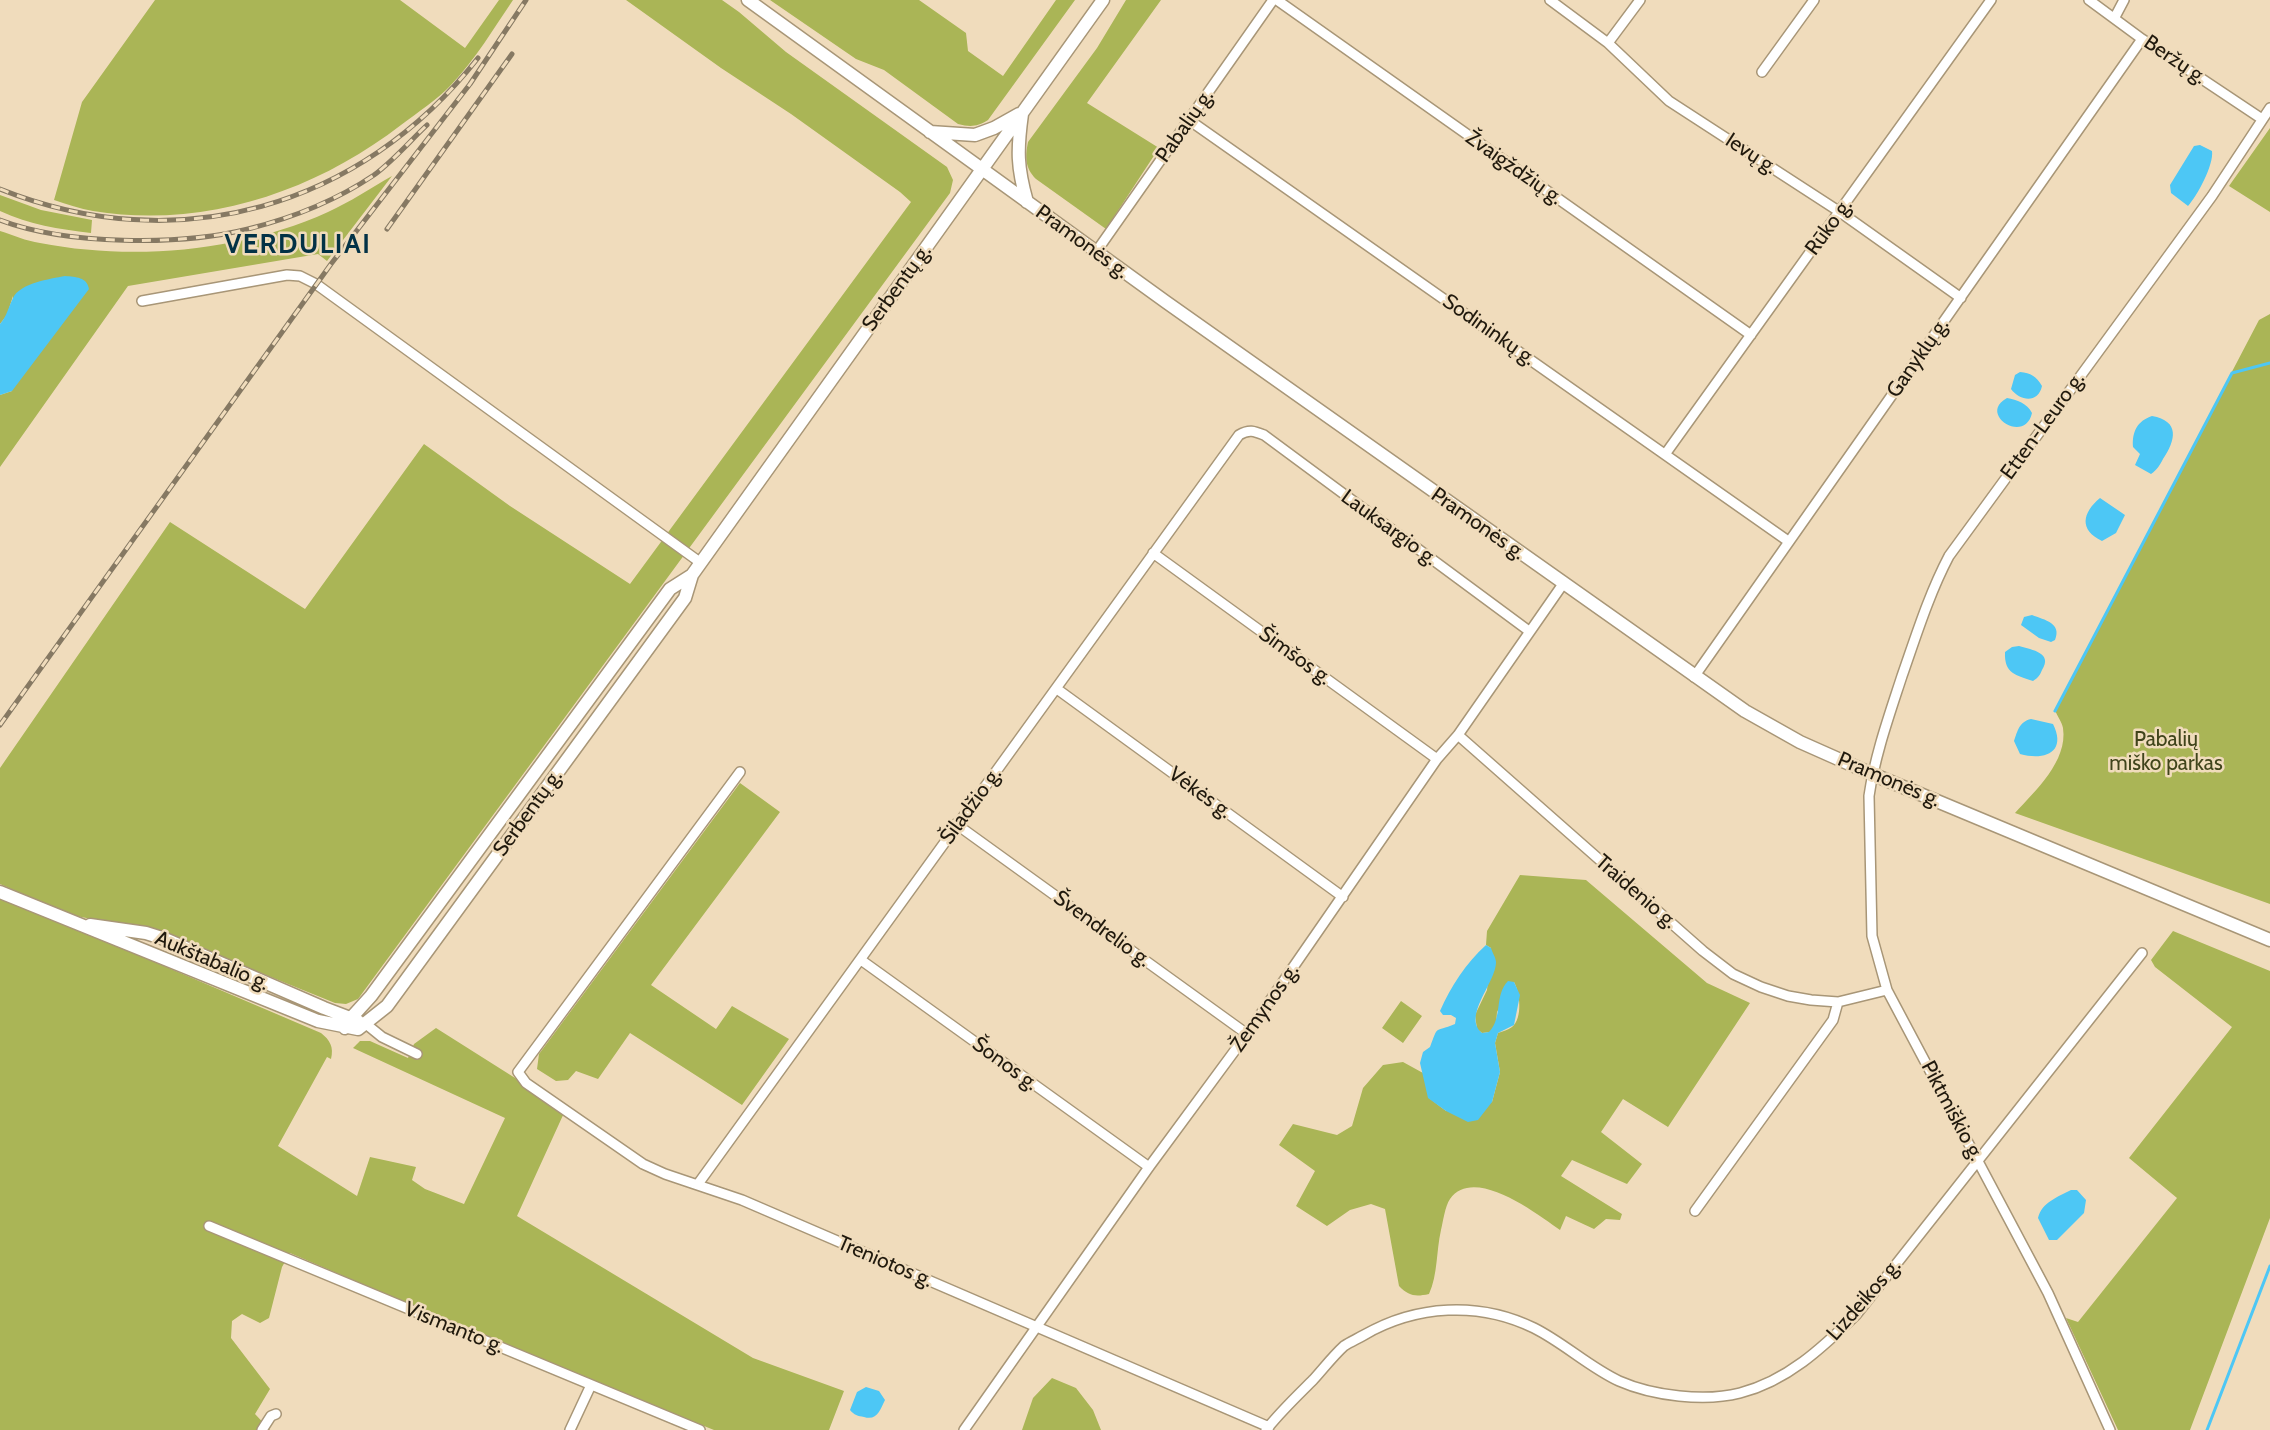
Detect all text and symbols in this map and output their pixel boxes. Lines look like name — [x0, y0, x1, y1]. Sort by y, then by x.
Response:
street label: Beržų g. — [2139, 30, 2211, 90]
street label: Pabalių g. — [1151, 85, 1219, 167]
street label: Žvaigždžių g. — [1461, 125, 1567, 211]
street label: Ievų g. — [1720, 128, 1782, 180]
street label: Rūko g. — [1800, 194, 1858, 260]
street label: Pramonės g. — [1030, 200, 1134, 284]
district label: VERDULIAI — [225, 229, 371, 261]
street label: Serbentų g. — [857, 240, 937, 336]
street label: Sodininkų g. — [1438, 289, 1540, 371]
street label: Ganyklų g. — [1882, 313, 1954, 403]
street label: Etten-Leuro g. — [1996, 367, 2090, 485]
street label: Pramonės g. — [1426, 482, 1530, 566]
street label: Lauksargio g. — [1336, 485, 1442, 571]
street label: Šimšos g. — [1254, 621, 1336, 691]
park label: Pabalių miško parkas — [2109, 727, 2223, 777]
street label: Pramonės g. — [1834, 747, 1944, 813]
street label: Vėkės g. — [1163, 762, 1237, 824]
street label: Šiladžio g. — [935, 763, 1007, 849]
street label: Serbentų g. — [488, 765, 568, 861]
street label: Traidenio g. — [1590, 850, 1682, 934]
street label: Švendrelio g. — [1049, 885, 1155, 973]
street label: Aukštabalio g. — [151, 926, 273, 996]
street label: Žemynos g. — [1225, 959, 1305, 1057]
street label: Šonos g. — [967, 1032, 1043, 1096]
street label: Piktmiškio g. — [1915, 1057, 1989, 1165]
street label: Treniotos g. — [834, 1231, 936, 1293]
street label: Lizdeikos g. — [1822, 1254, 1906, 1346]
street label: Vismanto g. — [401, 1297, 507, 1359]

